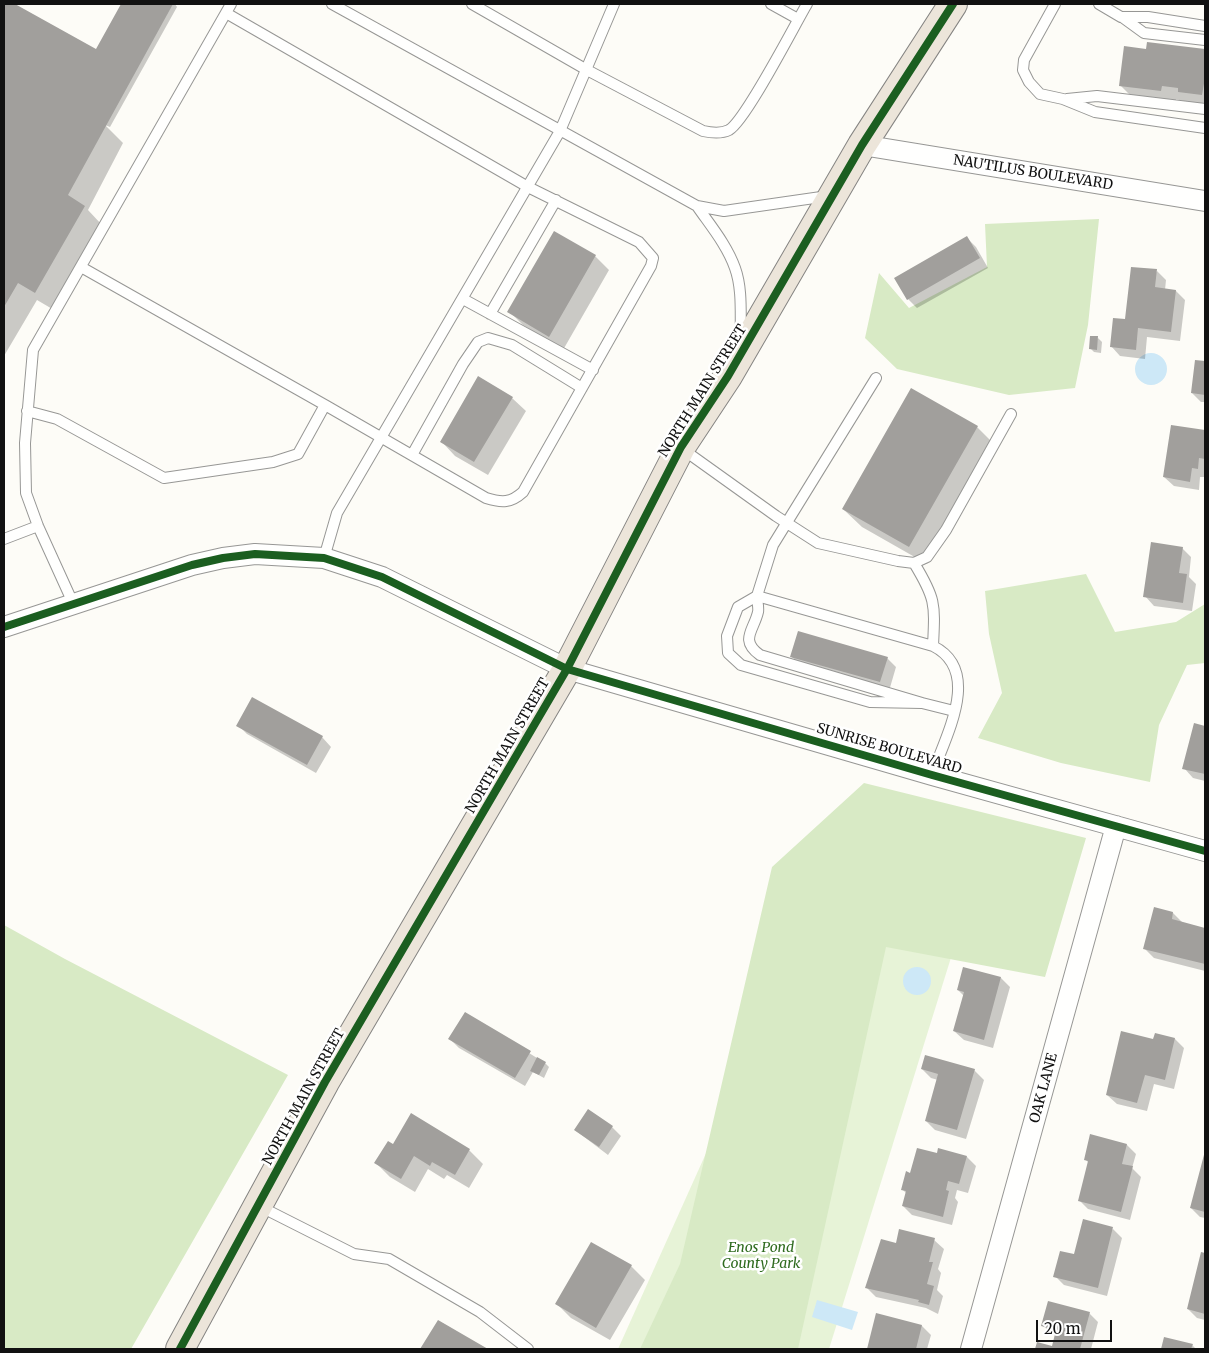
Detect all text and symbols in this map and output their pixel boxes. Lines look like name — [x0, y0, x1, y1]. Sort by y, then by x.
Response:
street label: NAUTILUS BOULEVARD — [952, 152, 1114, 194]
street label: NORTH MAIN STREET — [655, 322, 751, 460]
street label: NORTH MAIN STREET — [462, 675, 554, 817]
street label: SUNRISE BOULEVARD — [814, 720, 964, 778]
street label: NORTH MAIN STREET — [260, 1026, 348, 1168]
street label: OAK LANE — [1027, 1051, 1061, 1125]
park label: Enos Pond County Park — [722, 1240, 800, 1272]
scale bar — [1039, 1310, 1115, 1342]
text: 20 m — [1044, 1319, 1081, 1338]

